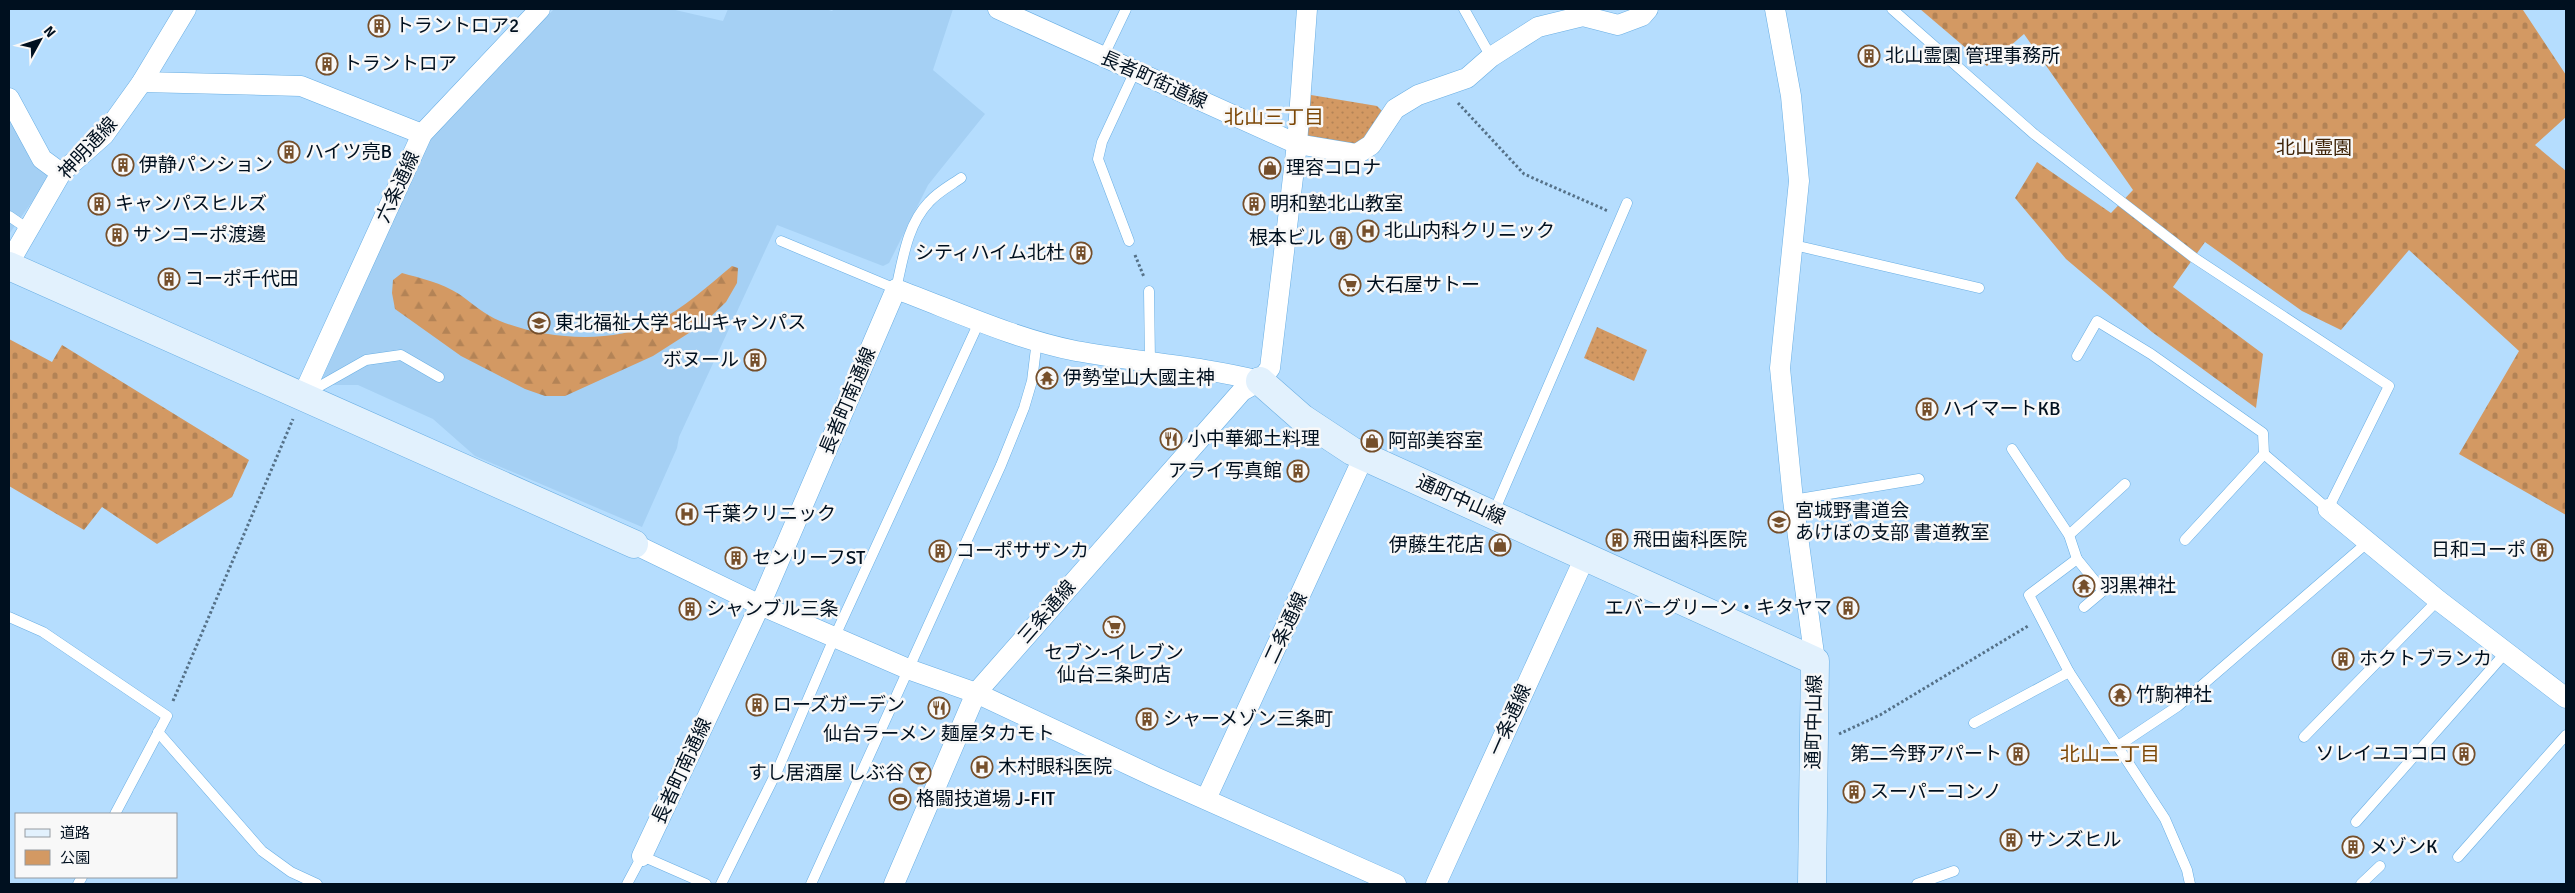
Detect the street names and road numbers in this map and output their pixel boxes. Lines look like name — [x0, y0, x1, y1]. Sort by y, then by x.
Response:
street label: 長者町街道線 — [1097, 46, 1211, 114]
street label: 神明通線 — [53, 112, 123, 184]
street label: 六条通線 — [371, 147, 425, 227]
street label: 長者町南通線 — [815, 344, 881, 458]
street label: 通町中山線 — [1413, 470, 1509, 530]
street label: 三条通線 — [1013, 575, 1081, 649]
street label: 二条通線 — [1259, 588, 1313, 668]
street label: 通町中山線 — [1801, 674, 1827, 770]
street label: 一条通線 — [1484, 680, 1536, 760]
street label: 長者町南通線 — [647, 714, 717, 828]

